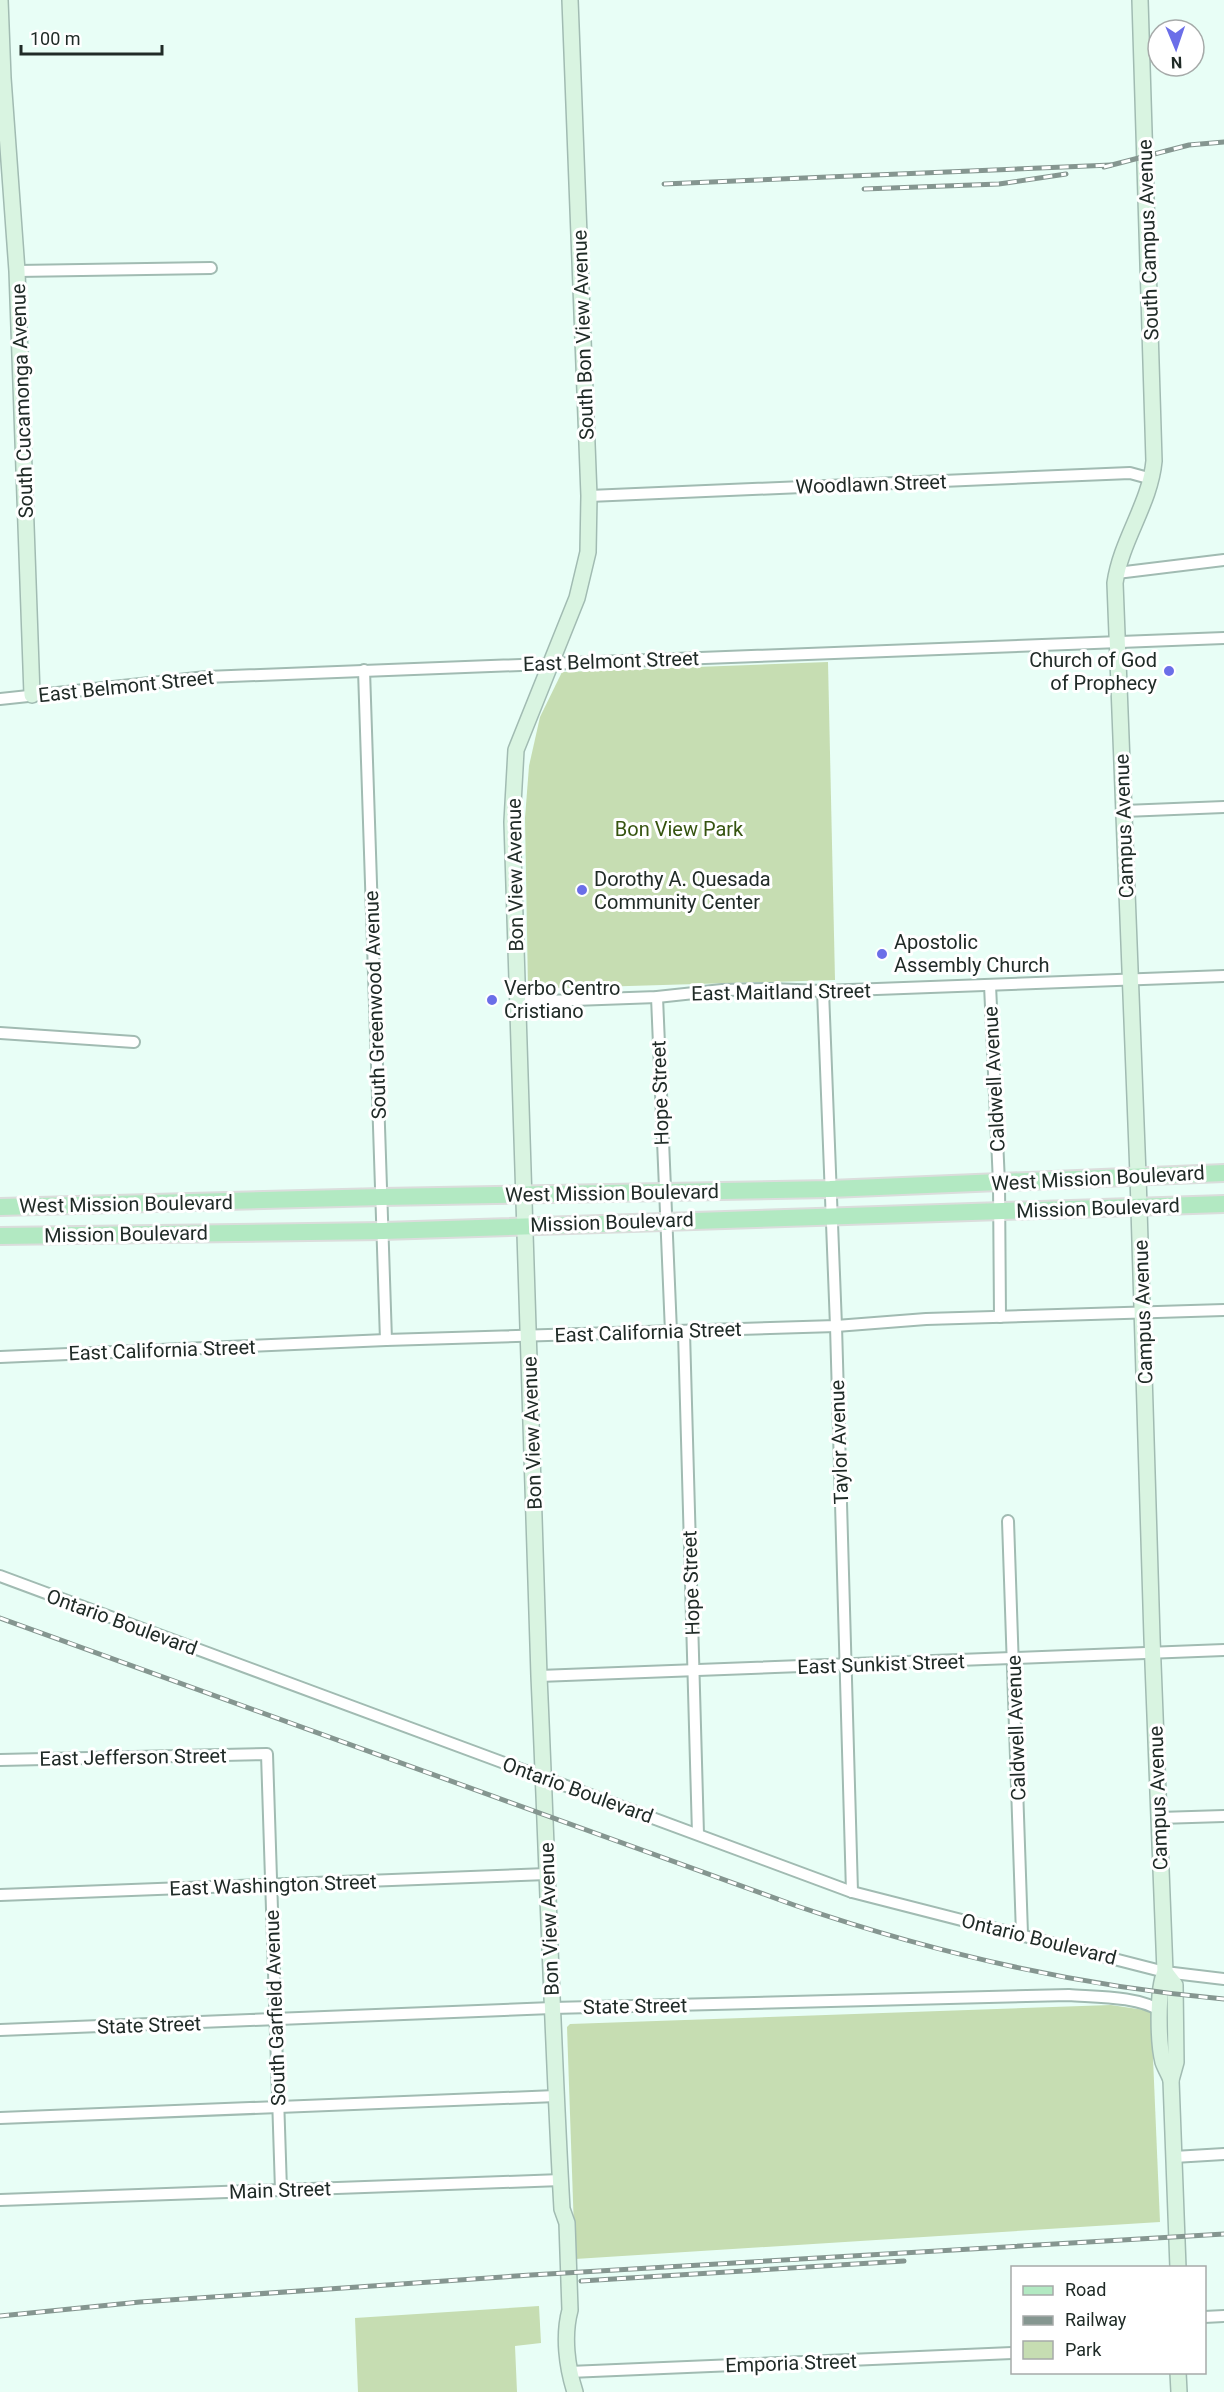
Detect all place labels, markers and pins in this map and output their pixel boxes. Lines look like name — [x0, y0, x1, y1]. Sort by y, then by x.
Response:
place label: Church of God of Prophecy — [1029, 648, 1158, 695]
marker: Church of God of Prophecy — [1162, 664, 1176, 678]
place label: Dorothy A. Quesada Community Center — [594, 867, 771, 914]
marker: Dorothy A. Quesada Community Center — [575, 883, 589, 897]
place label: Apostolic Assembly Church — [894, 930, 1050, 977]
marker: Apostolic Assembly Church — [875, 947, 889, 961]
place label: Verbo Centro Cristiano — [504, 976, 620, 1023]
marker: Verbo Centro Cristiano — [485, 993, 499, 1007]

